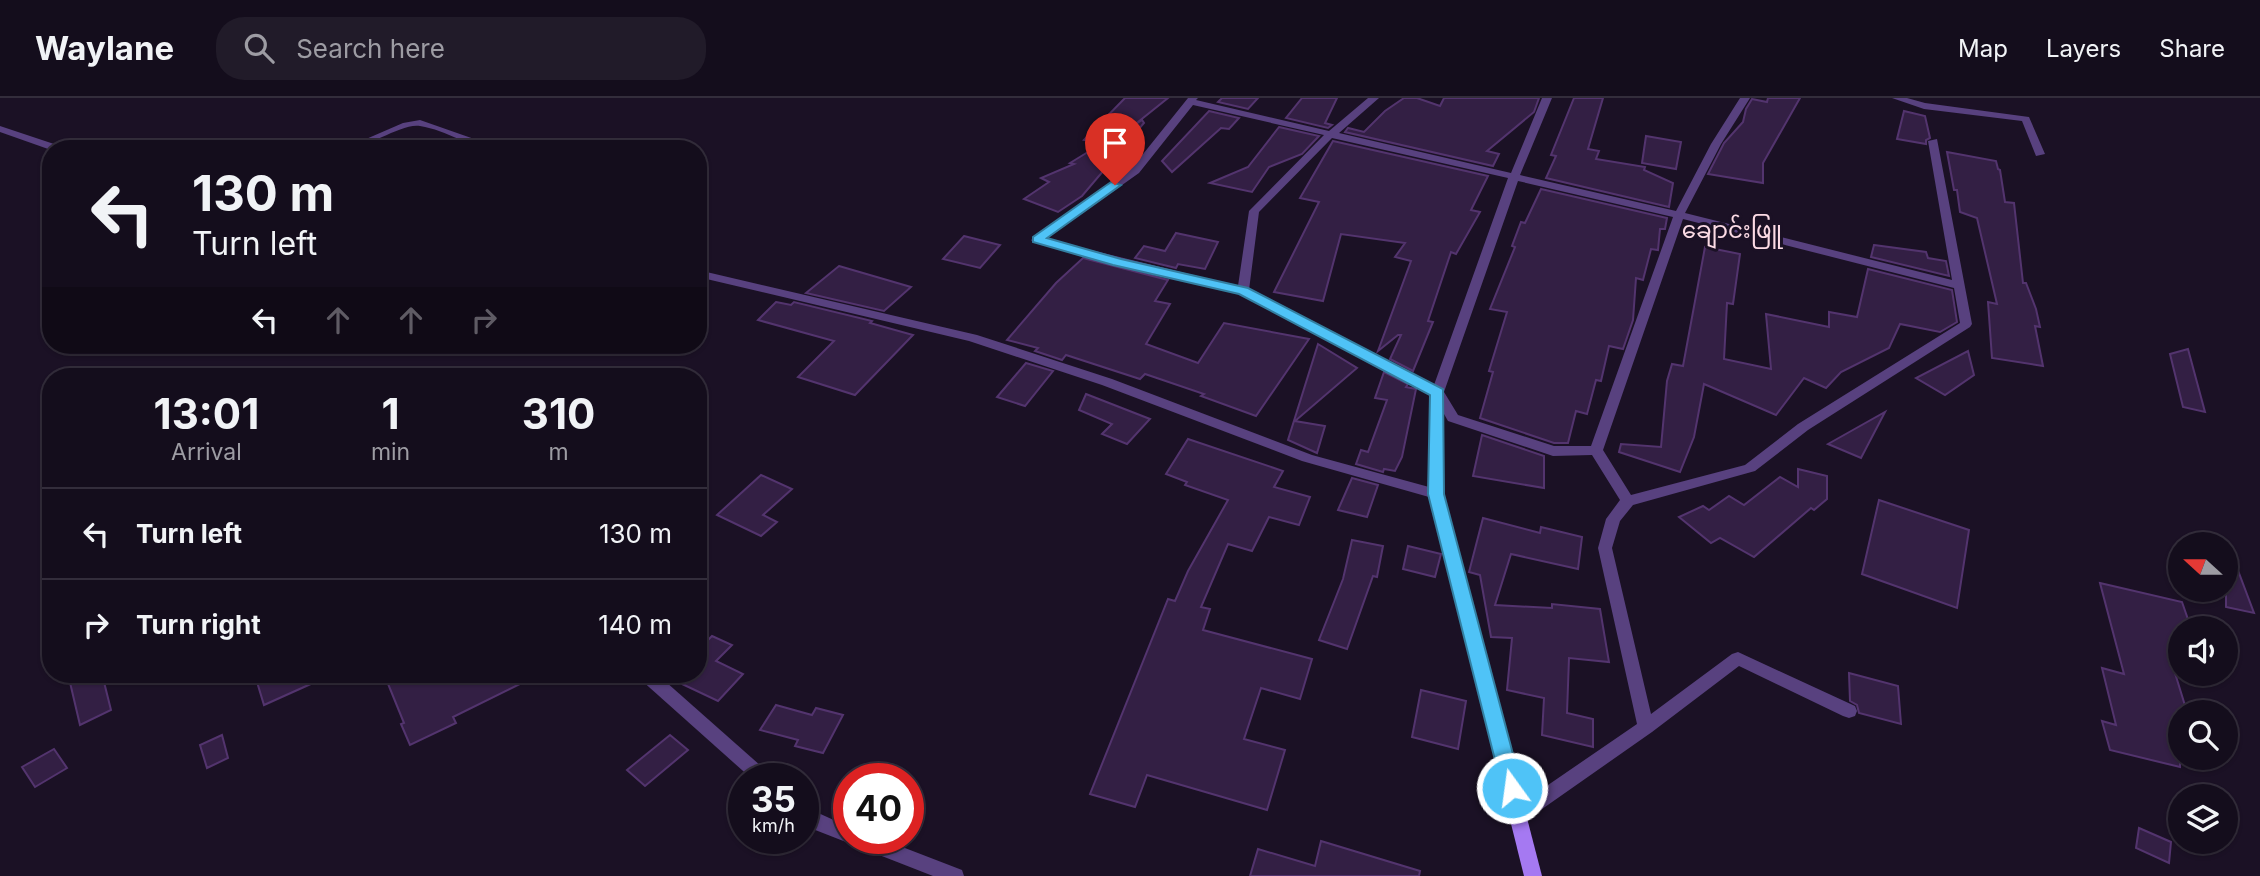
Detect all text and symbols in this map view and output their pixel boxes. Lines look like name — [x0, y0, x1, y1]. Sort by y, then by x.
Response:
search box — [216, 17, 706, 80]
text: Waylane — [35, 28, 174, 68]
icon: search — [240, 29, 278, 67]
text: Search here — [296, 33, 445, 64]
text: Map — [1958, 34, 2008, 63]
text: Layers — [2046, 34, 2121, 63]
text: Share — [2159, 34, 2225, 63]
pin — [1085, 113, 1145, 185]
icon: arrive — [1096, 124, 1134, 162]
text: 130 m — [192, 164, 334, 223]
icon: left — [77, 168, 168, 259]
district label: ချောင်းဖြူ — [1682, 214, 1784, 249]
text: Turn left — [192, 224, 317, 263]
icon: left — [246, 301, 284, 339]
icon: ahead — [319, 301, 357, 339]
icon: ahead — [392, 301, 430, 339]
icon: right — [465, 301, 503, 339]
text: 13:01 — [154, 388, 259, 439]
text: 1 — [382, 388, 400, 439]
text: 310 — [522, 388, 595, 439]
text: Arrival — [171, 438, 242, 466]
text: min — [371, 438, 410, 466]
text: m — [549, 438, 569, 466]
icon: left — [77, 515, 115, 553]
text: Turn left — [136, 518, 242, 549]
text: 130 m — [599, 518, 672, 549]
north arrow — [2168, 532, 2238, 602]
map controls — [2168, 532, 2238, 854]
icon: right — [77, 606, 115, 644]
text: Turn right — [136, 609, 261, 640]
text: 140 m — [598, 609, 672, 640]
button: sound — [2168, 616, 2238, 686]
button: search — [2168, 700, 2238, 770]
position arrow — [1475, 751, 1549, 825]
speed limit sign: 40 — [833, 763, 924, 854]
text: 35 — [751, 778, 796, 820]
button: layers — [2168, 784, 2238, 854]
text: km/h — [752, 815, 795, 836]

